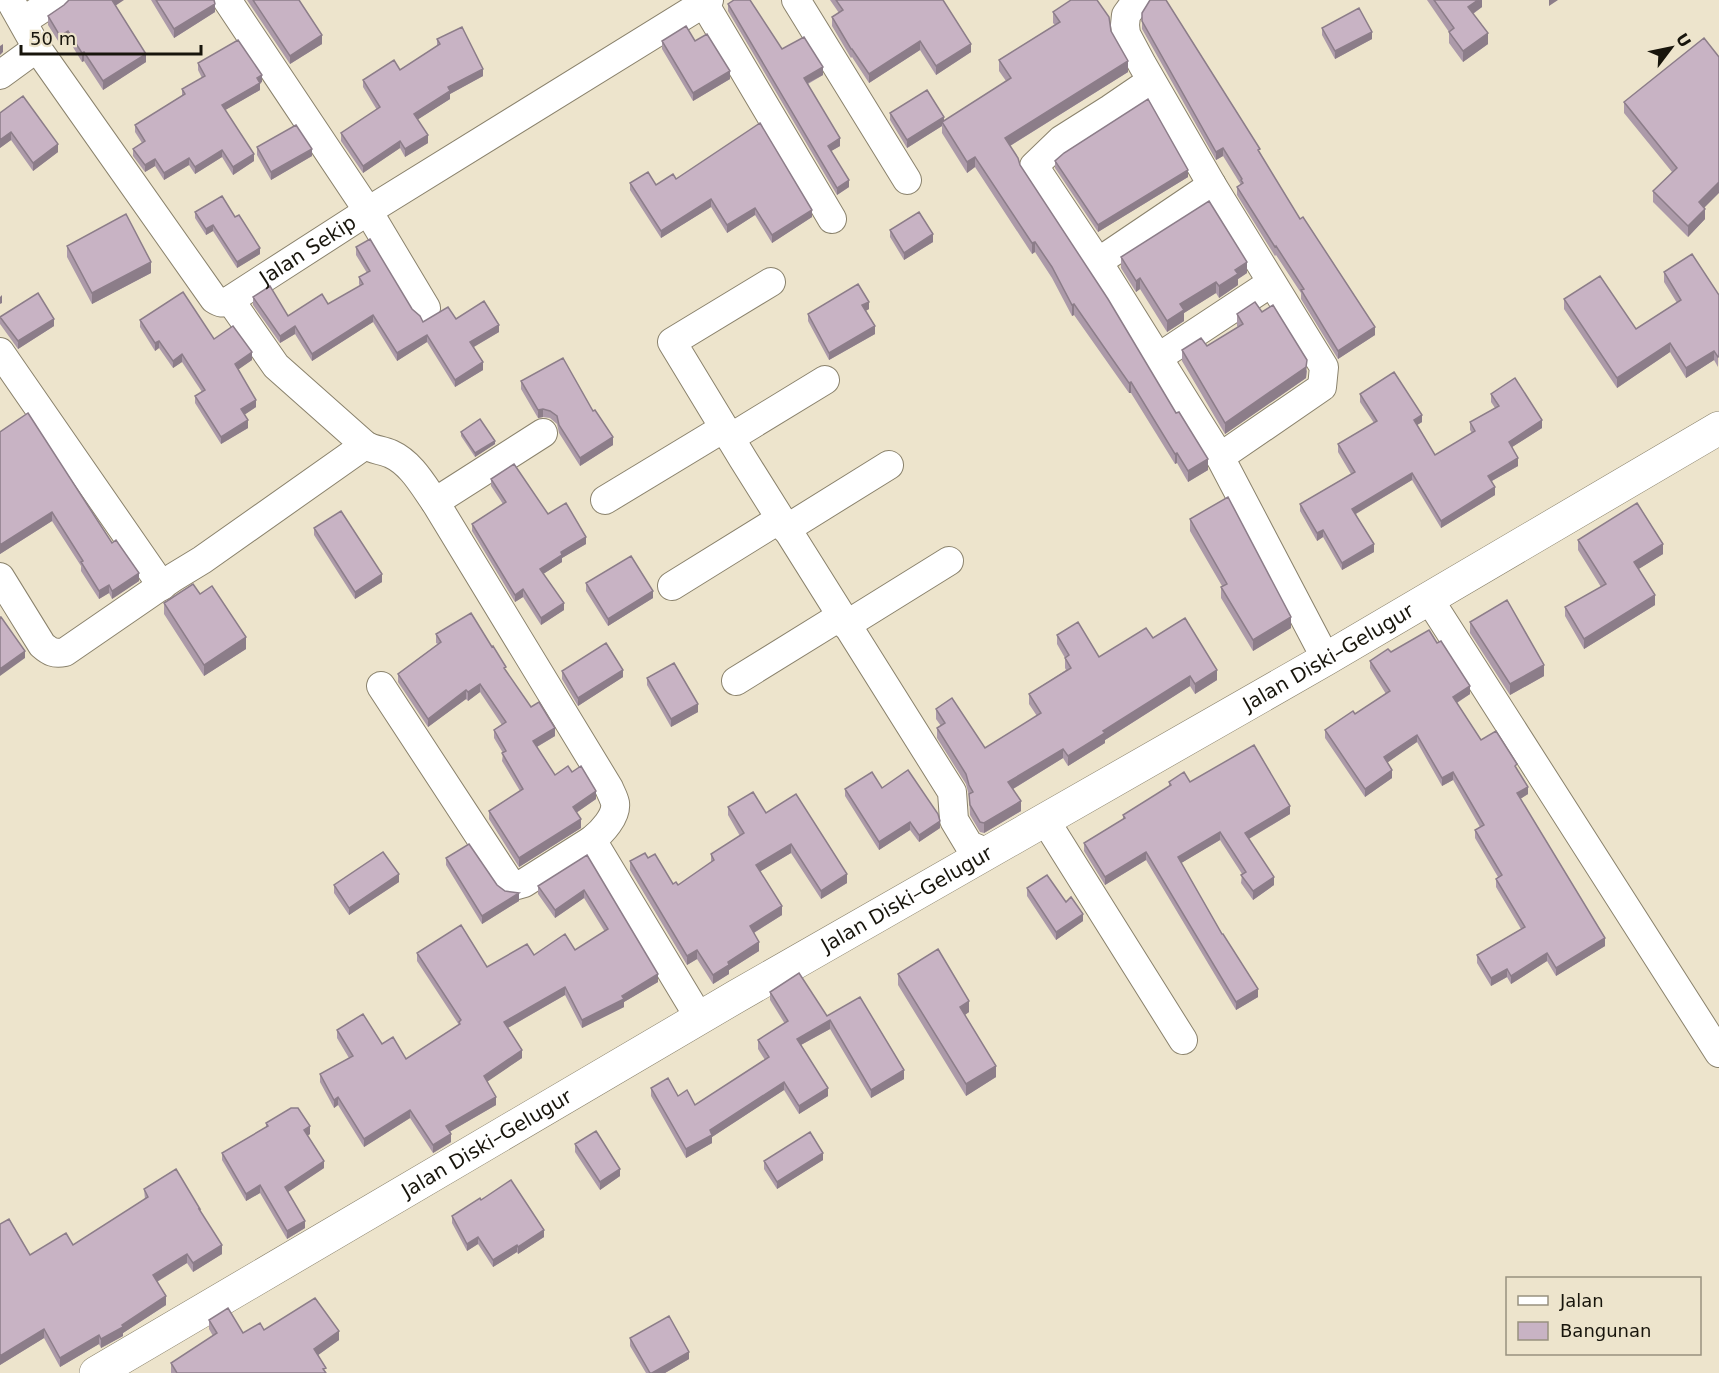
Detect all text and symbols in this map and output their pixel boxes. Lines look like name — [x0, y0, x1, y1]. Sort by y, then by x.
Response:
scale bar — [21, 18, 201, 56]
north arrow — [1641, 18, 1701, 78]
text: 50 m — [30, 28, 76, 49]
text: U — [1672, 30, 1695, 51]
street label: Jalan Sekip — [253, 210, 360, 291]
street label: Jalan Diski–Gelugur — [1237, 598, 1418, 717]
street label: Jalan Diski–Gelugur — [815, 840, 997, 958]
street label: Jalan Diski–Gelugur — [395, 1084, 577, 1204]
legend — [1506, 1277, 1701, 1355]
text: Jalan — [1559, 1290, 1604, 1311]
text: Bangunan — [1560, 1320, 1651, 1341]

